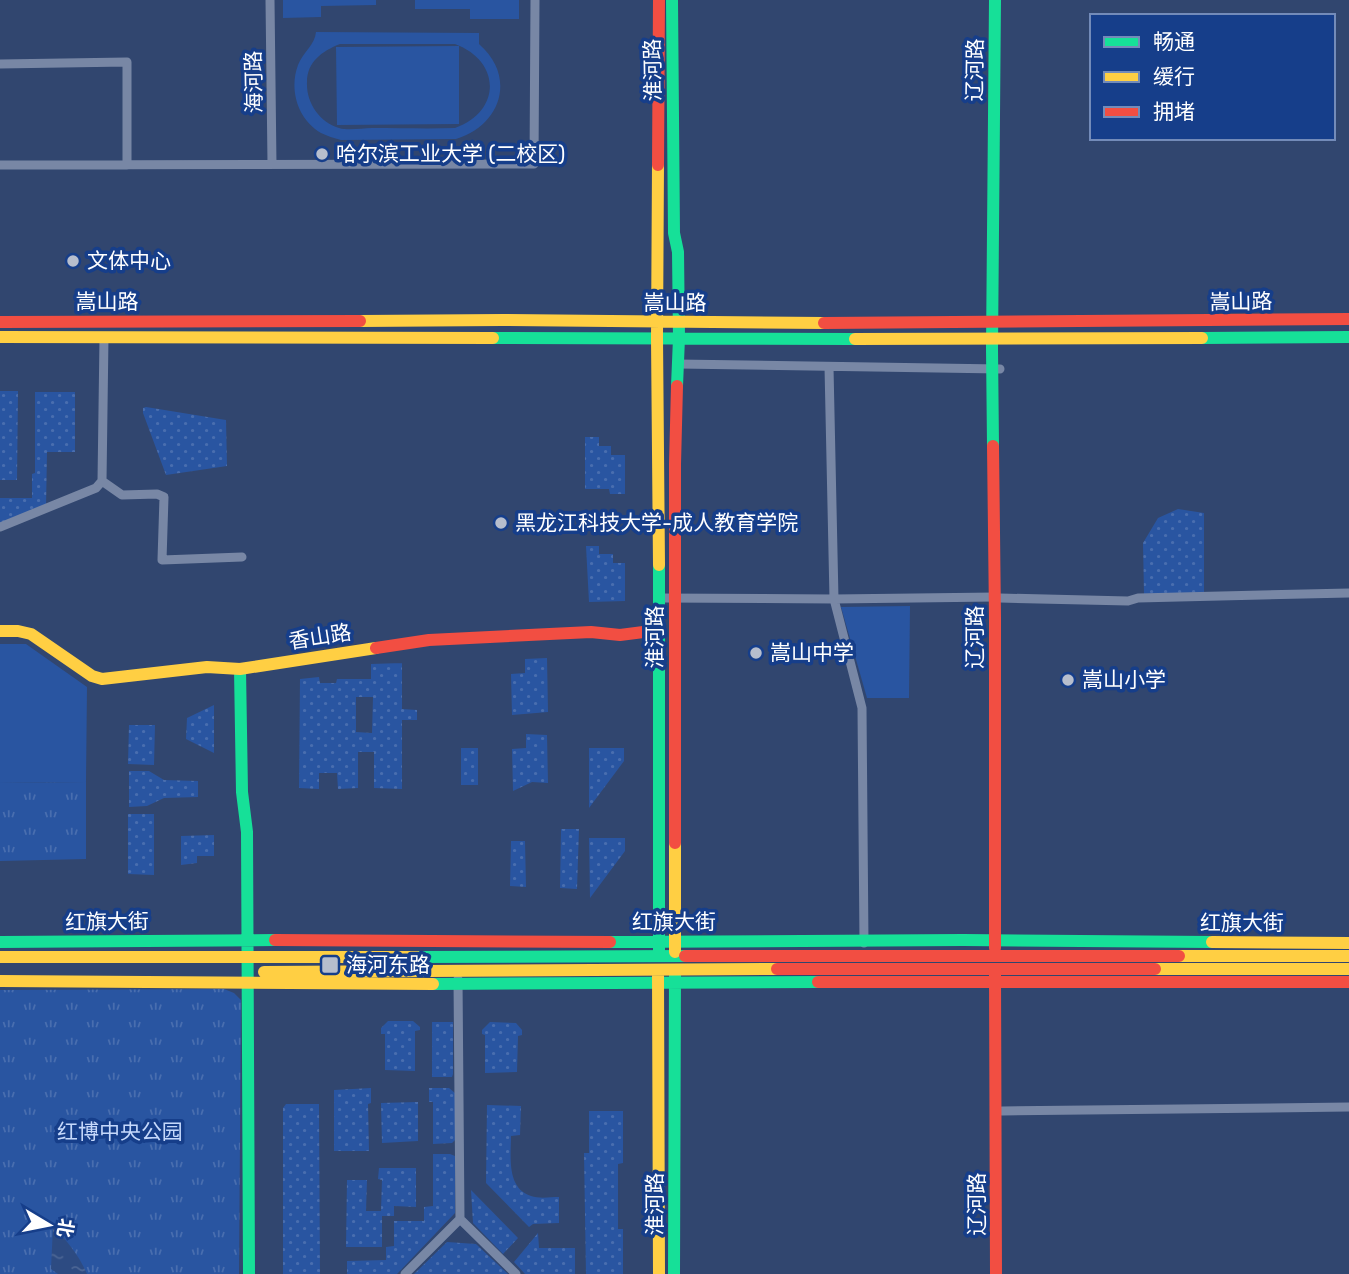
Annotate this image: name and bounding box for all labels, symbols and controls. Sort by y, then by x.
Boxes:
legend [1090,14,1335,140]
text: 畅通 [1153,29,1195,54]
street label: 淮河路 [639,38,666,102]
street label: 辽河路 [961,38,988,102]
street label: 海河路 [240,50,267,114]
text: 缓行 [1153,64,1195,89]
text: 拥堵 [1153,99,1195,124]
place label: 哈尔滨工业大学 (二校区) [336,141,565,166]
marker: 哈尔滨工业大学 (二校区) [314,146,330,162]
place label: 文体中心 [87,248,171,273]
marker: 文体中心 [65,253,81,269]
street label: 嵩山路 [1209,288,1273,315]
street label: 嵩山路 [76,289,139,314]
street label: 嵩山路 [644,290,707,315]
place label: 黑龙江科技大学-成人教育学院 [515,510,798,535]
marker: 黑龙江科技大学-成人教育学院 [493,515,509,531]
street label: 淮河路 [642,606,667,669]
street label: 辽河路 [962,606,987,669]
street label: 香山路 [287,619,353,654]
place label: 嵩山中学 [770,640,854,665]
marker: 嵩山中学 [748,645,764,661]
place label: 嵩山小学 [1082,667,1166,692]
marker: 嵩山小学 [1060,672,1076,688]
street label: 红旗大街 [65,908,149,935]
street label: 红旗大街 [632,909,716,934]
street label: 红旗大街 [1200,910,1284,935]
place label: 海河东路 [346,952,430,977]
marker: 海河东路 [320,955,340,975]
park label: 红博中央公园 [57,1119,183,1144]
street label: 淮河路 [642,1173,667,1236]
street label: 辽河路 [964,1173,989,1236]
north arrow [14,1190,84,1260]
text: 北 [52,1217,78,1239]

